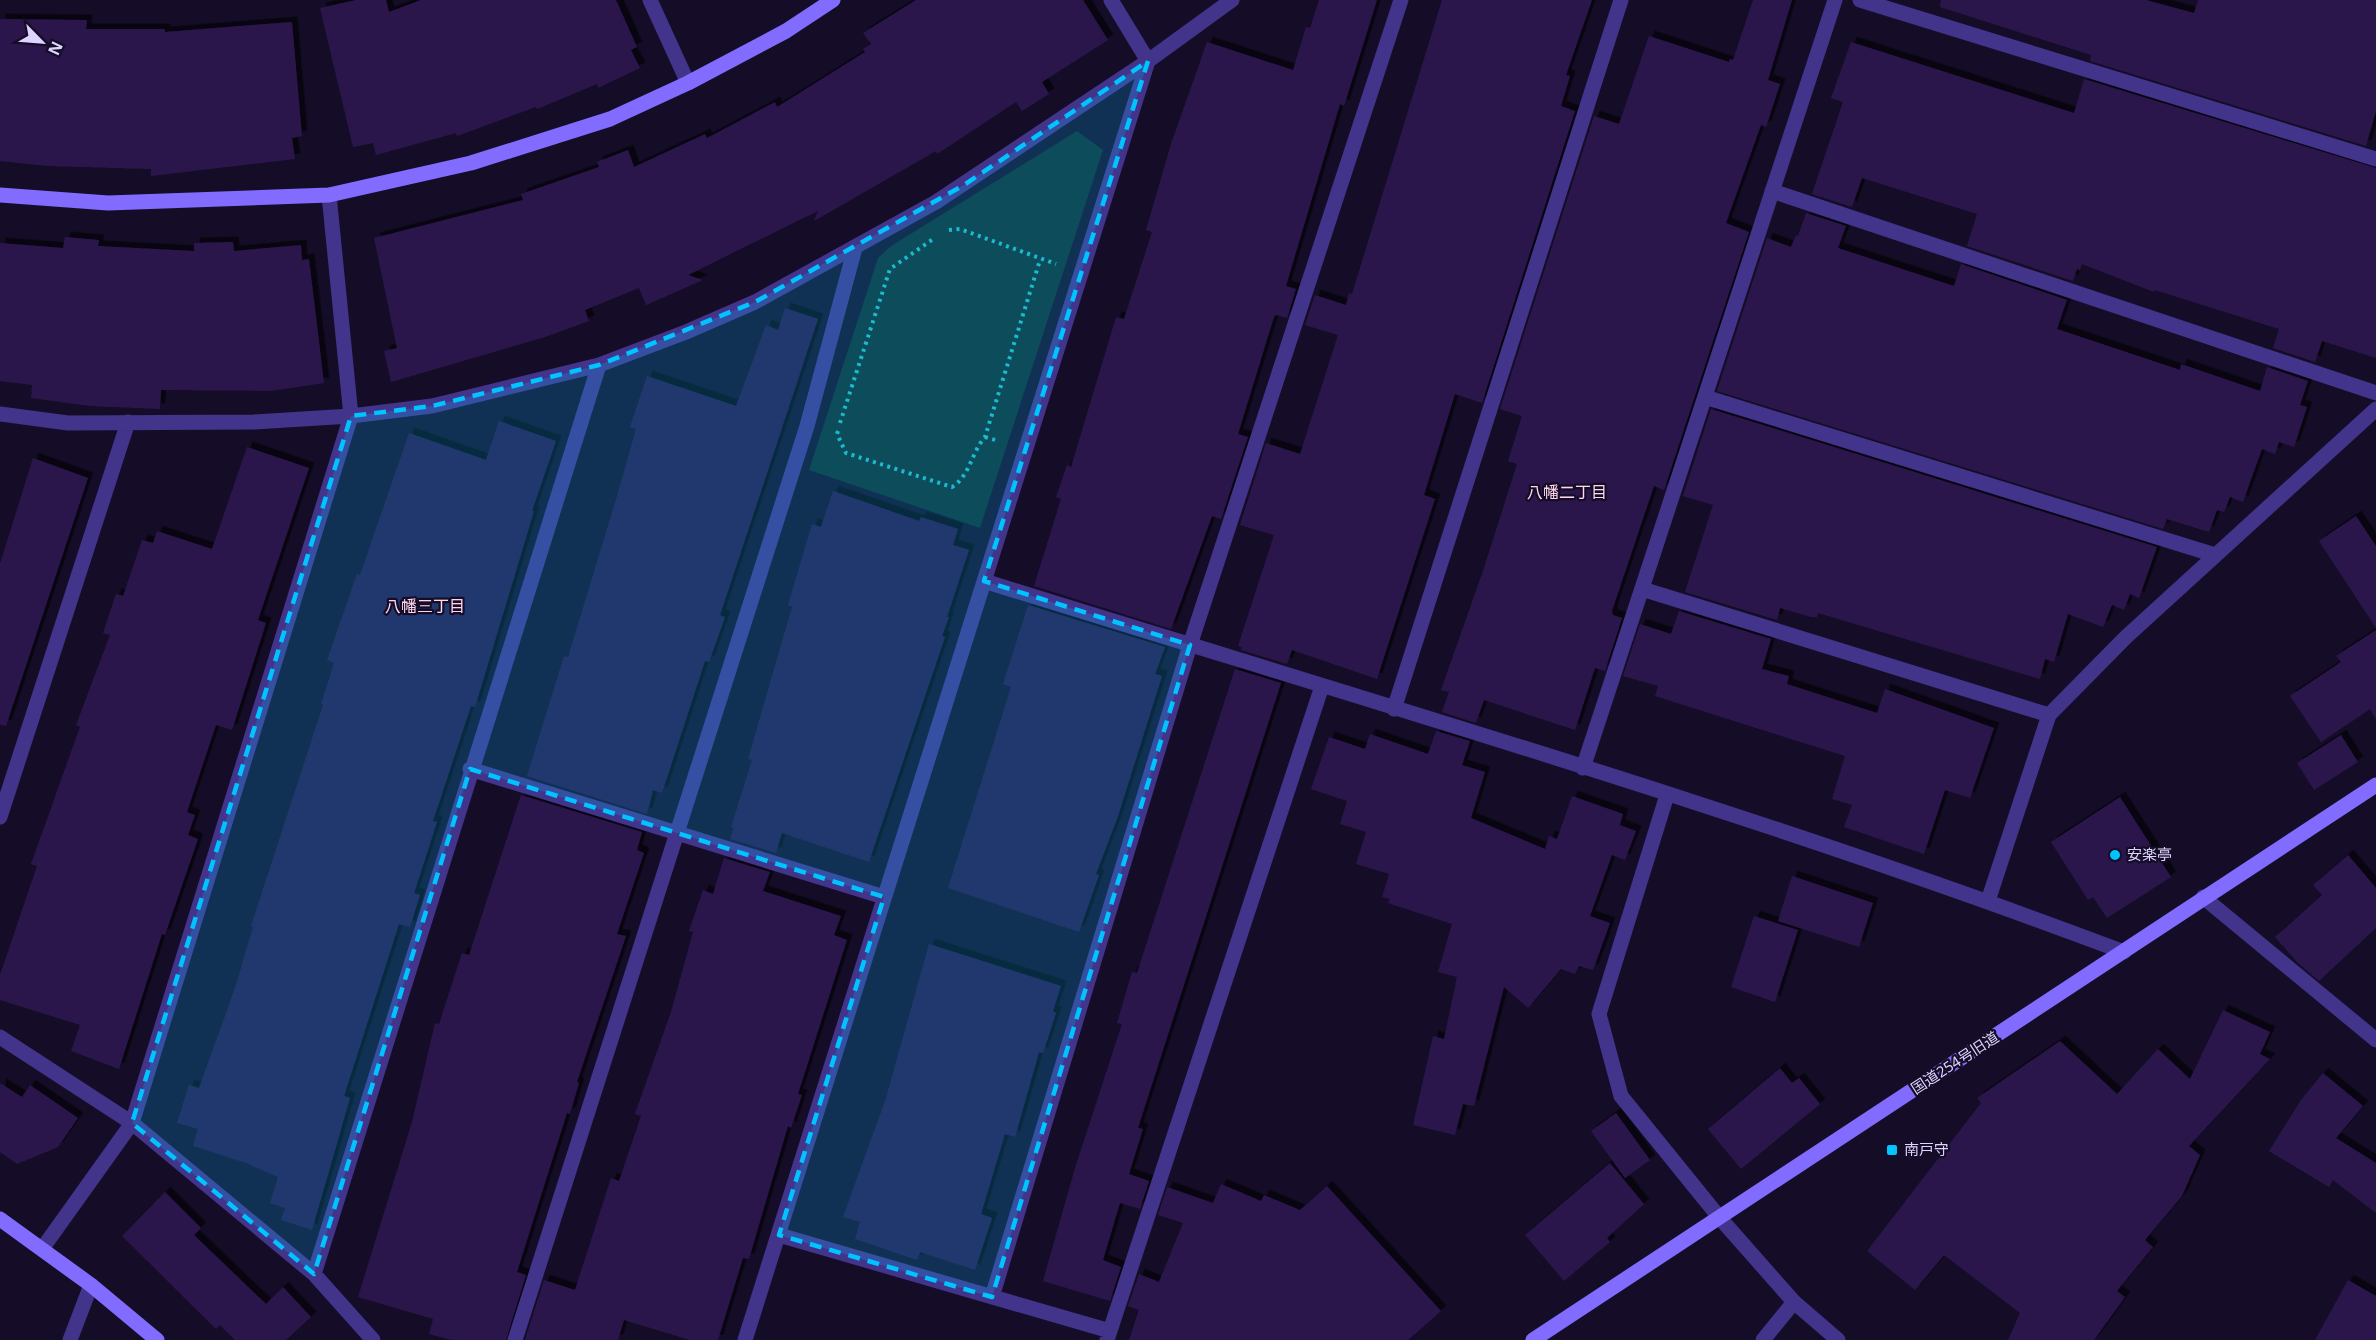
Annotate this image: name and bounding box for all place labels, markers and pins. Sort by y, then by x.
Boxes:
place label: 安楽亭 [2127,844,2172,864]
marker: 安楽亭 [2108,848,2122,862]
place label: 南戸守 [1904,1139,1949,1159]
marker: 南戸守 [1885,1143,1899,1157]

